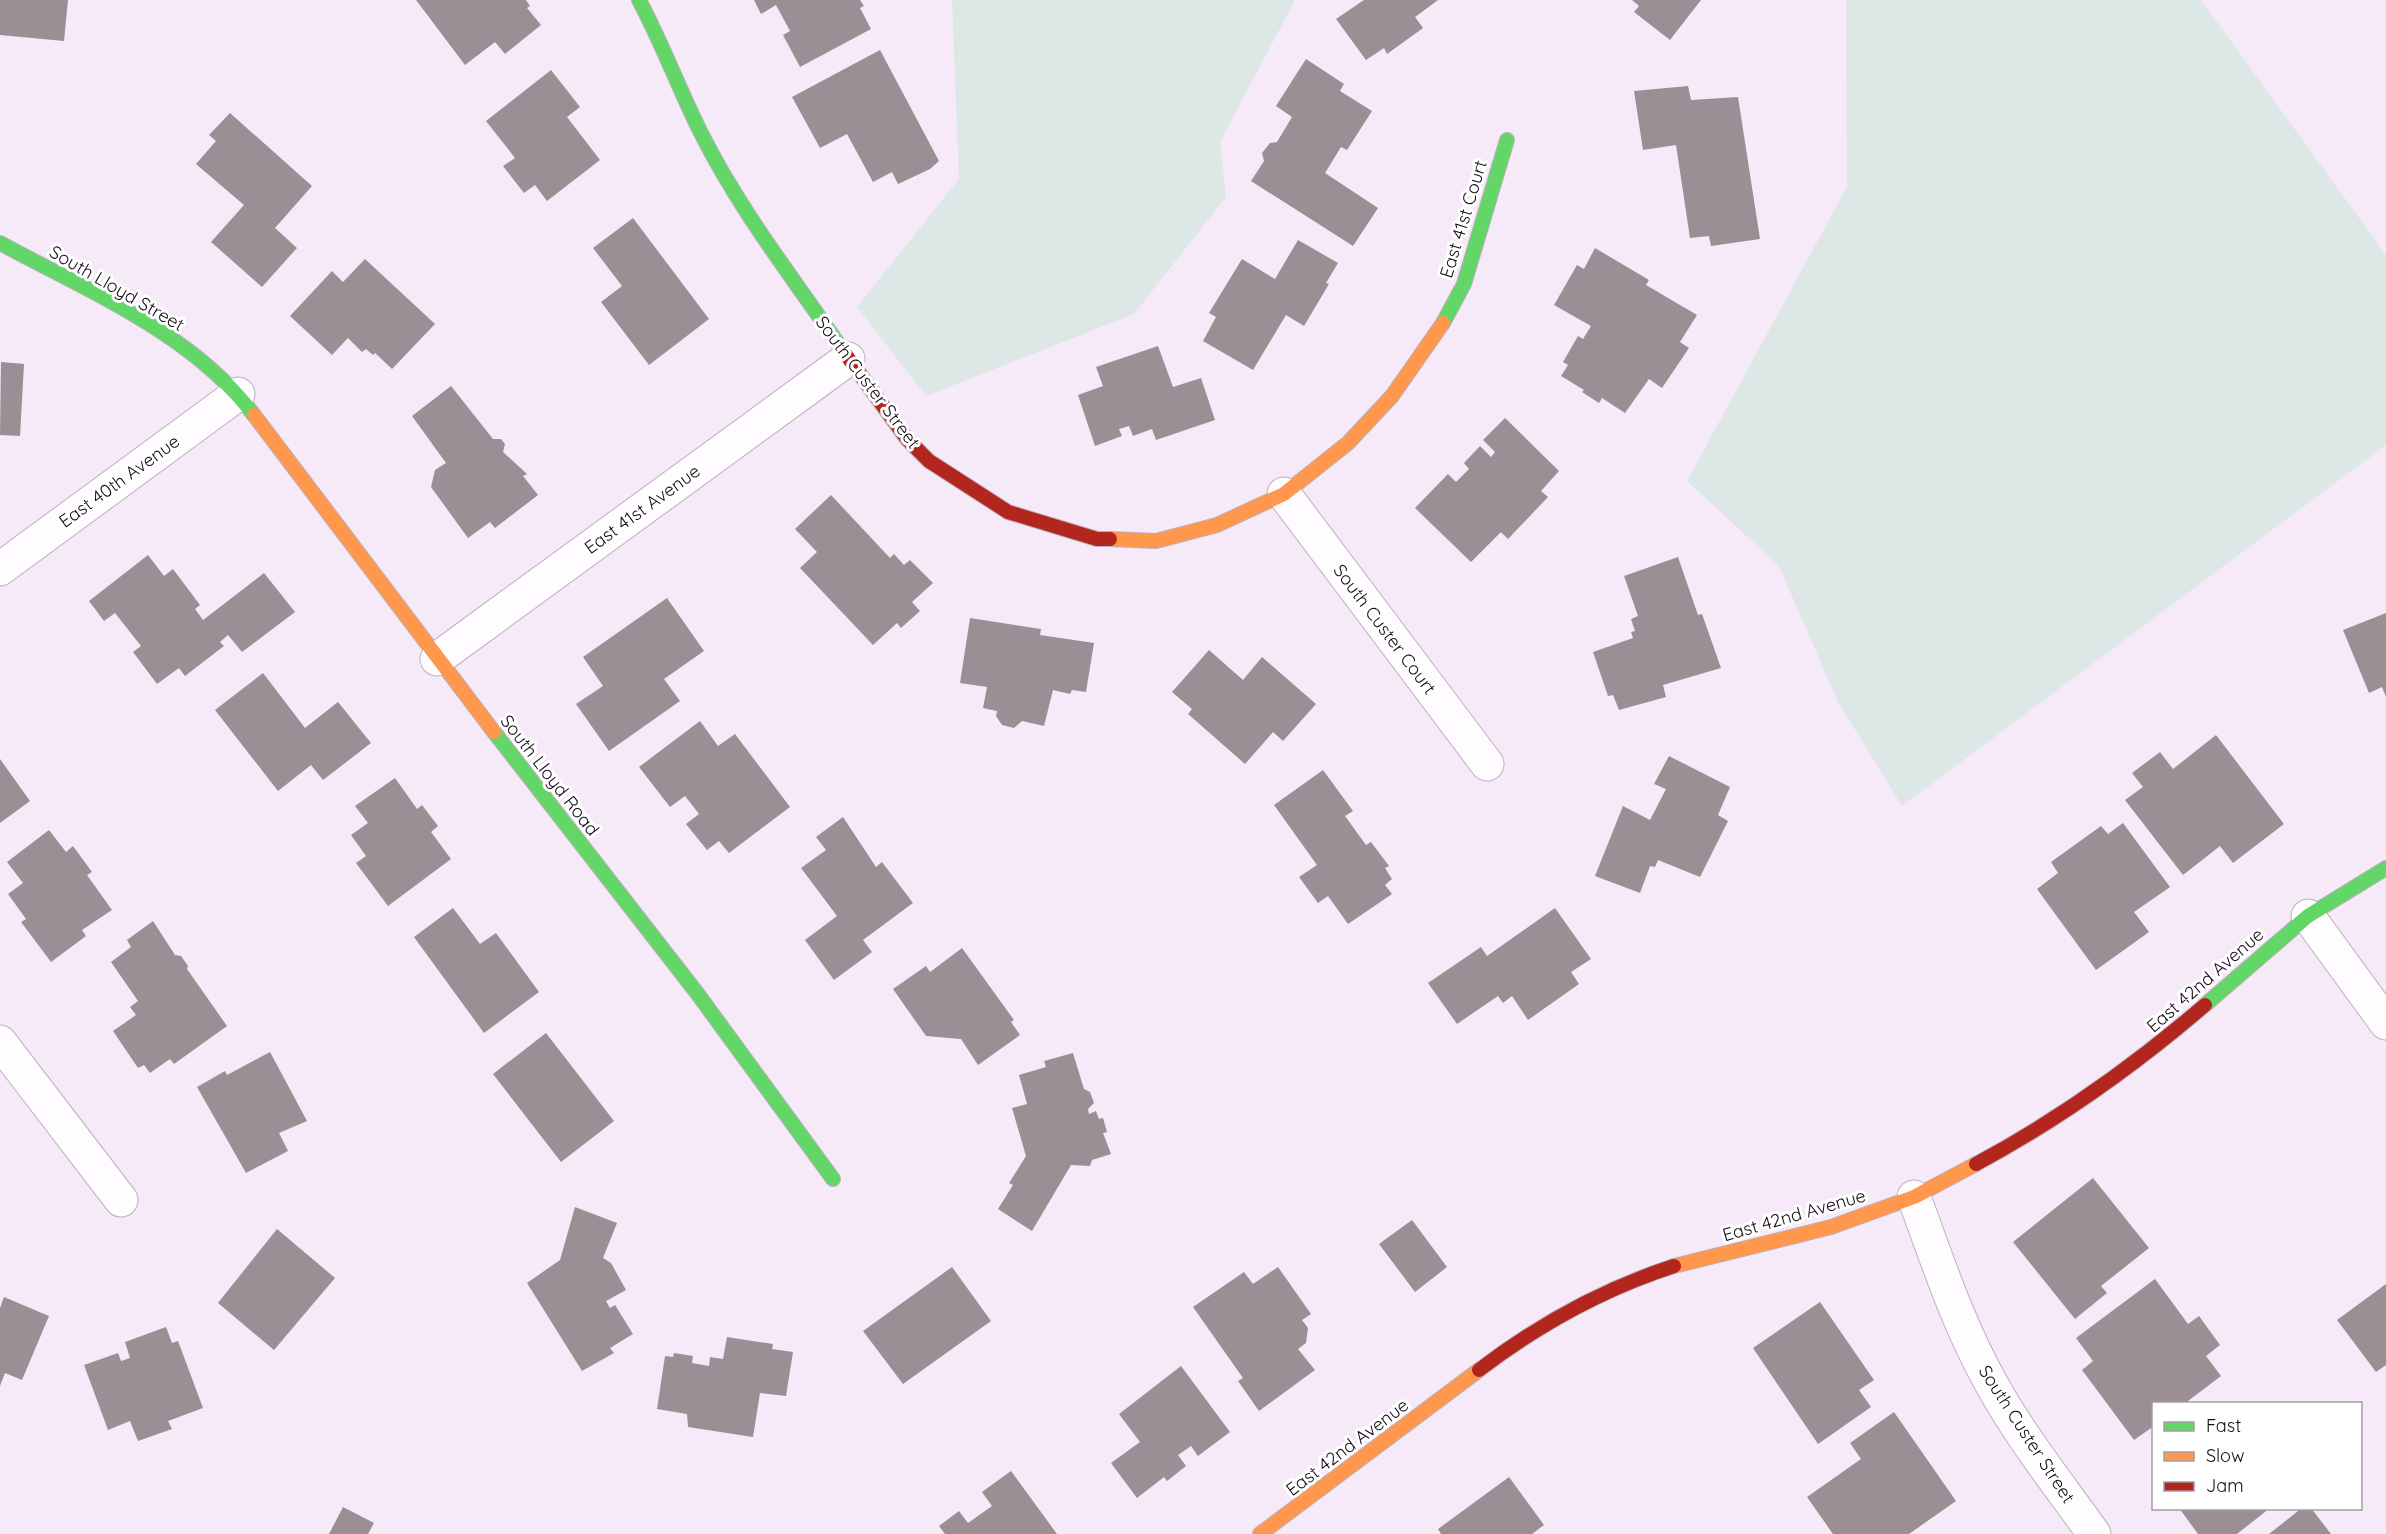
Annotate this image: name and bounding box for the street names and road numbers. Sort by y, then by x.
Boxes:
street label: East 41st Court [1434,157,1492,281]
street label: South Lloyd Street [45,240,189,336]
street label: South Custer Street [811,311,925,453]
street label: East 40th Avenue [54,429,184,533]
street label: East 41st Avenue [580,459,704,559]
street label: South Custer Court [1329,559,1441,699]
street label: South Lloyd Road [496,710,604,840]
street label: East 42nd Avenue [2142,923,2268,1037]
street label: East 42nd Avenue [1720,1184,1868,1246]
street label: South Custer Street [1974,1361,2080,1507]
street label: East 42nd Avenue [1281,1393,1413,1501]

